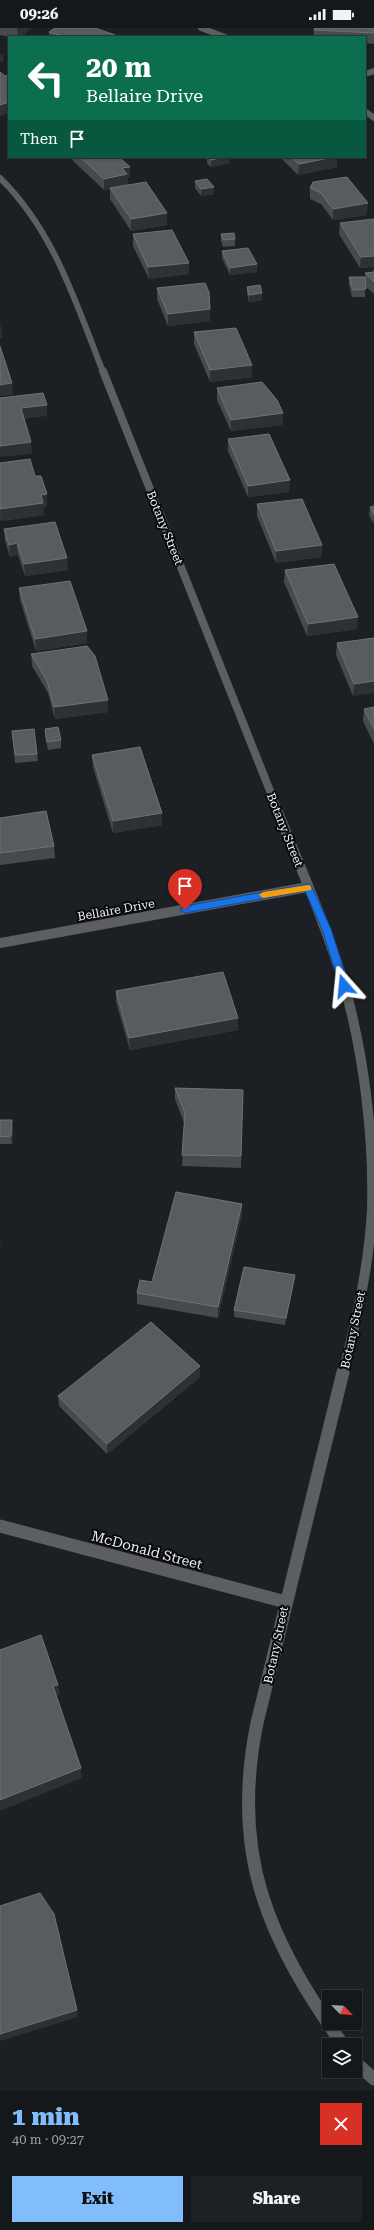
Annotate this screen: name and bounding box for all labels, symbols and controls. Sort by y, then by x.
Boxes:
text: 09:26 [20,5,58,23]
text: 20 m [86,51,151,84]
icon: left [20,52,72,104]
text: Bellaire Drive [86,85,203,106]
icon: arrive [66,128,88,150]
text: Then [20,130,58,148]
street label: Botany Street [144,489,186,568]
street label: Botany Street [264,791,306,870]
pin [168,869,202,910]
icon: arrive [174,875,196,897]
street label: Bellaire Drive [76,896,156,924]
position arrow [323,965,365,1007]
street label: Botany Street [338,1290,368,1370]
street label: McDonald Street [90,1528,204,1572]
street label: Botany Street [261,1605,291,1685]
north arrow [322,1990,362,2030]
map controls [322,1990,362,2078]
button: layers [322,2038,362,2078]
text: 1 min [12,2103,79,2131]
button: close [320,2103,362,2145]
text: 40 m · 09:27 [12,2132,84,2147]
button: Exit [12,2176,183,2222]
button: Share [191,2176,362,2222]

